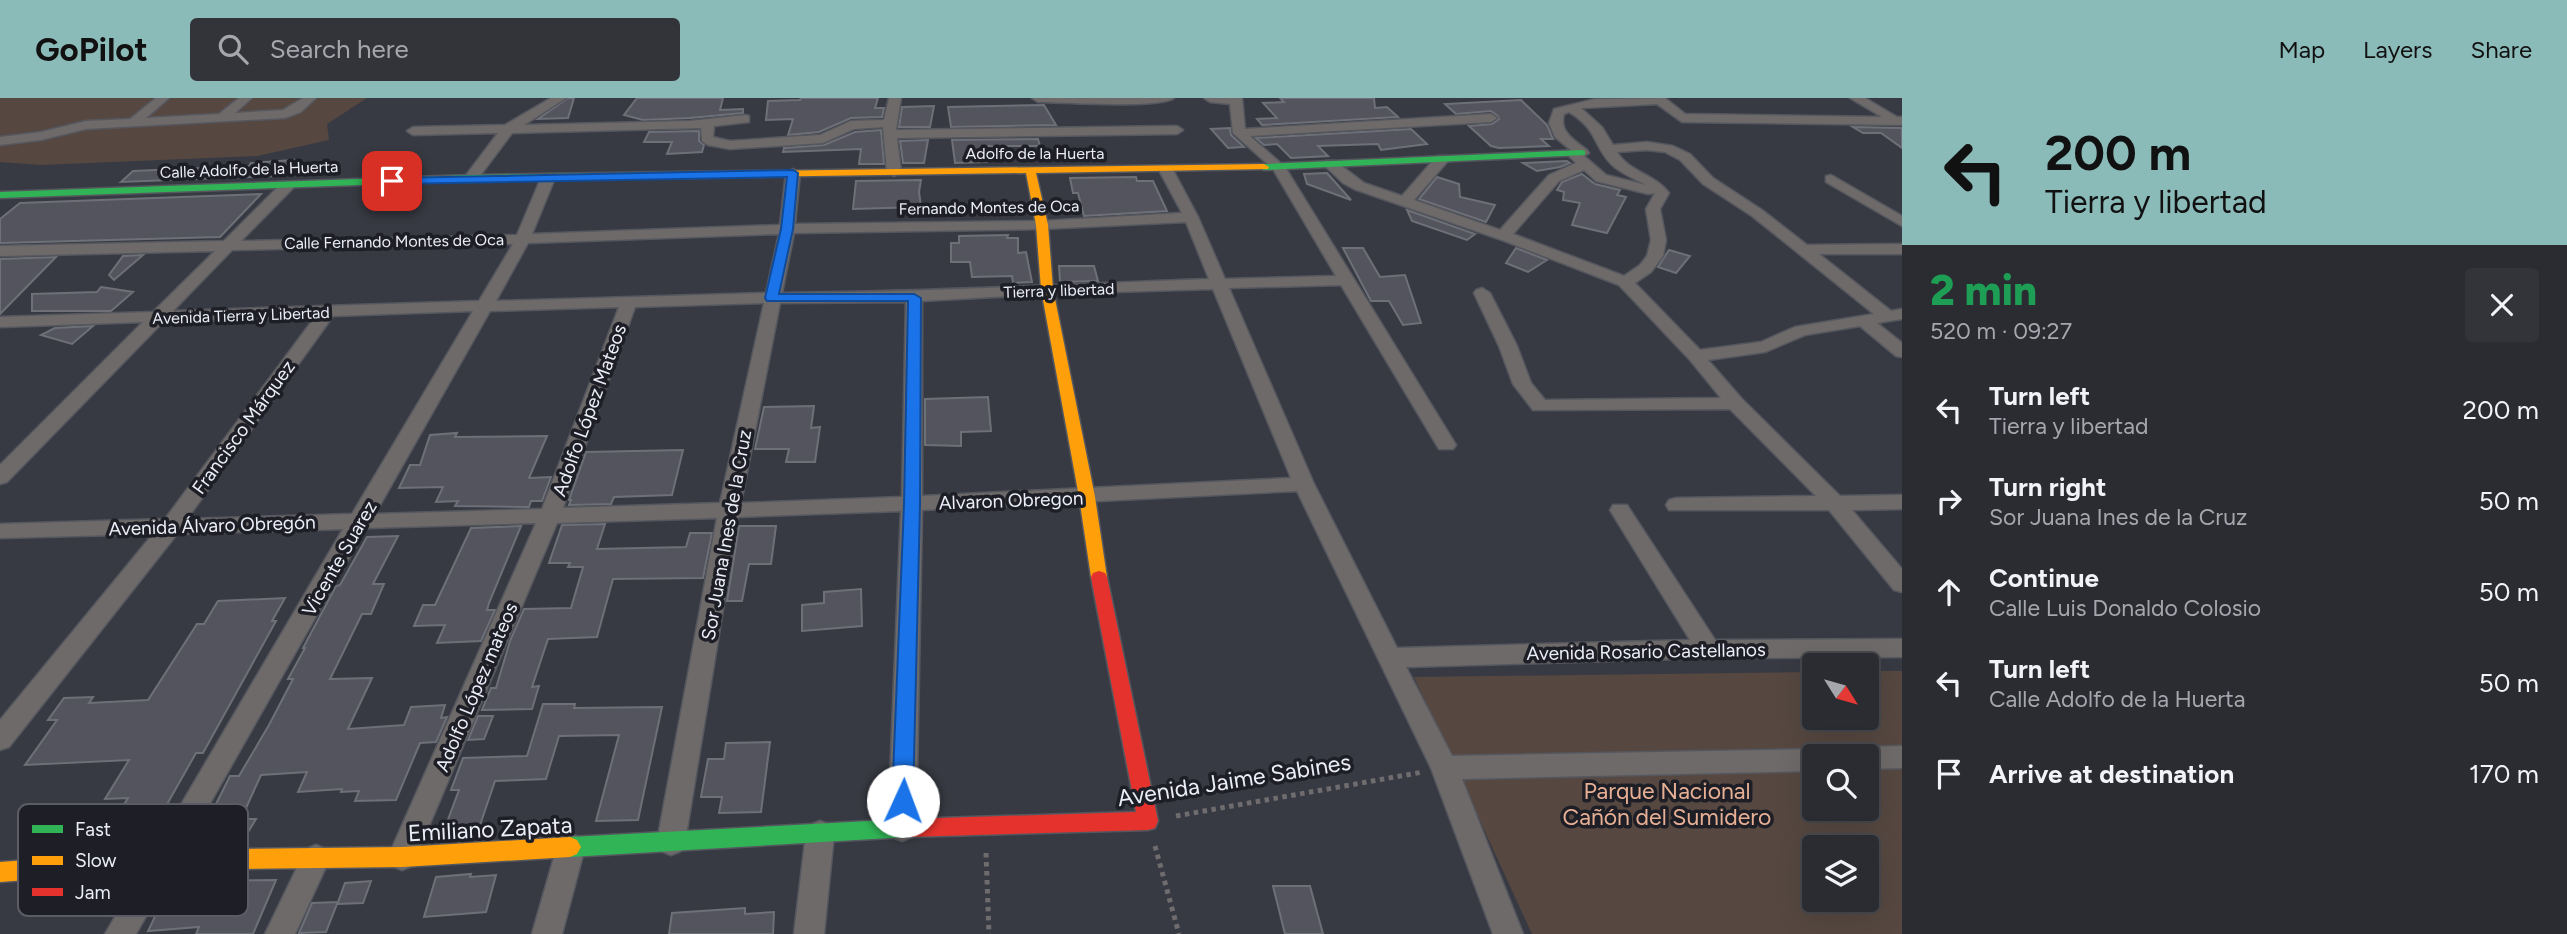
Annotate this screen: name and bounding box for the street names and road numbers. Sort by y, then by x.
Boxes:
street label: Adolfo de la Huerta [966,144,1104,163]
street label: Calle Adolfo de la Huerta [160,157,338,182]
street label: Fernando Montes de Oca [899,196,1079,219]
street label: Calle Fernando Montes de Oca [284,230,504,253]
street label: Tierra y libertad [1003,279,1115,302]
street label: Avenida Tierra y Libertad [152,303,330,328]
street label: Adolfo López Mateos [548,321,631,499]
street label: Francisco Márquez [187,356,300,499]
street label: Sor Juana Ines de la Cruz [697,428,756,642]
street label: Alvaron Obregon [938,486,1084,515]
street label: Vicente Suarez [297,497,382,620]
street label: Avenida Álvaro Obregón [108,510,316,541]
street label: Adolfo López mateos [430,599,523,775]
street label: Avenida Rosario Castellanos [1526,638,1766,665]
street label: Avenida Jaime Sabines [1115,748,1353,812]
street label: Emiliano Zapata [407,811,573,847]

